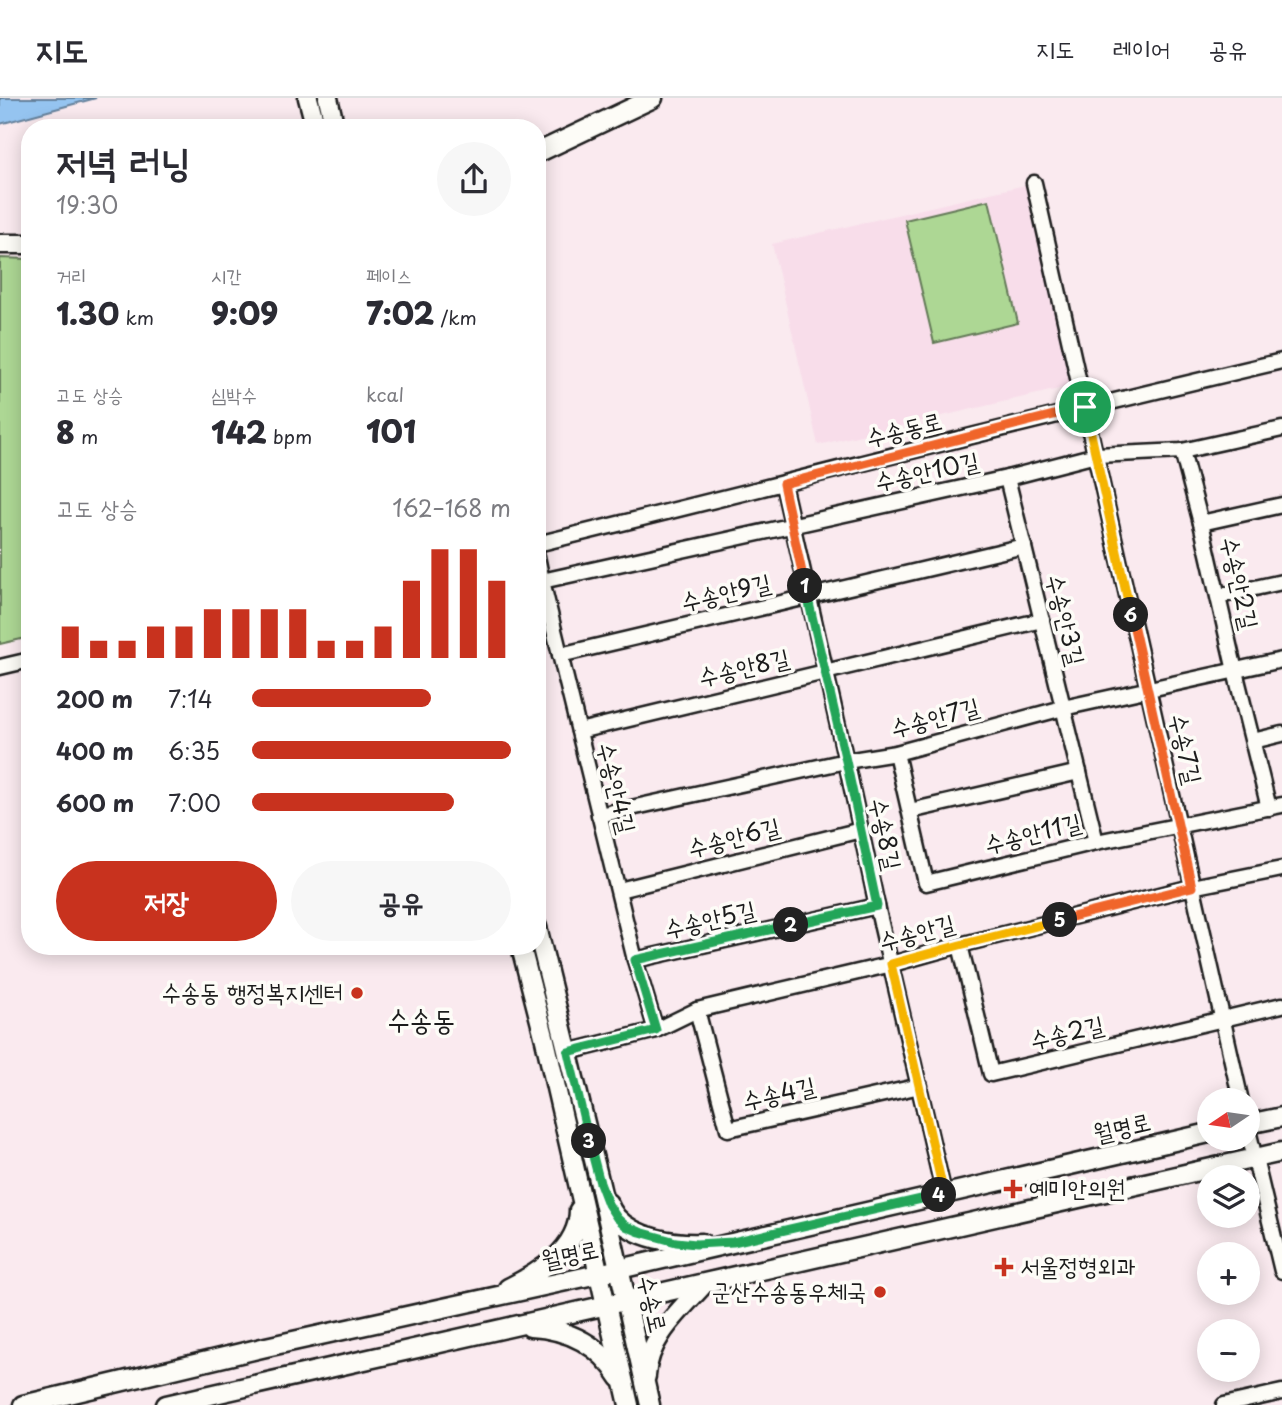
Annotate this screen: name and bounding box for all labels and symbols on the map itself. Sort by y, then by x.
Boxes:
pin [1055,377,1115,437]
street label: 수송동로 [862,401,945,455]
street label: 수송안10길 [871,441,982,499]
street label: 수송안2길 [1213,533,1269,633]
street label: 수송안9길 [677,563,774,619]
pin: 1 [788,568,822,603]
street label: 수송안3길 [1038,570,1096,669]
pin: 6 [1114,598,1148,632]
street label: 수송안8길 [695,638,793,694]
street label: 수송안7길 [886,687,983,745]
street label: 수송7길 [1161,710,1213,787]
street label: 수송안4길 [589,738,647,837]
street label: 수송8길 [862,794,912,873]
street label: 수송안11길 [980,803,1085,861]
street label: 수송안6길 [684,807,784,865]
street label: 수송안5길 [660,890,759,946]
pin: 5 [1042,902,1078,938]
street label: 수송안길 [875,904,958,958]
pin: 2 [774,908,808,942]
place label: 수송동 행정복지센터 [161,973,343,1009]
marker: 수송동 행정복지센터 [349,985,365,1001]
district label: 수송동 [387,997,455,1040]
street label: 수송2길 [1026,1005,1107,1057]
street label: 수송4길 [739,1066,819,1118]
north arrow [1197,1088,1260,1152]
street label: 월명로 [1089,1102,1154,1150]
pin: 3 [572,1124,606,1158]
place label: 예미안의원 [1029,1169,1126,1205]
pin: 4 [922,1178,956,1212]
marker: 예미안의원 [1003,1179,1023,1199]
street label: 월명로 [538,1229,602,1277]
place label: 서울정형외과 [1020,1247,1136,1283]
marker: 서울정형외과 [994,1257,1014,1277]
street label: 수송로 [630,1271,678,1336]
place label: 군산수송동우체국 [712,1272,866,1308]
marker: 군산수송동우체국 [872,1284,888,1300]

